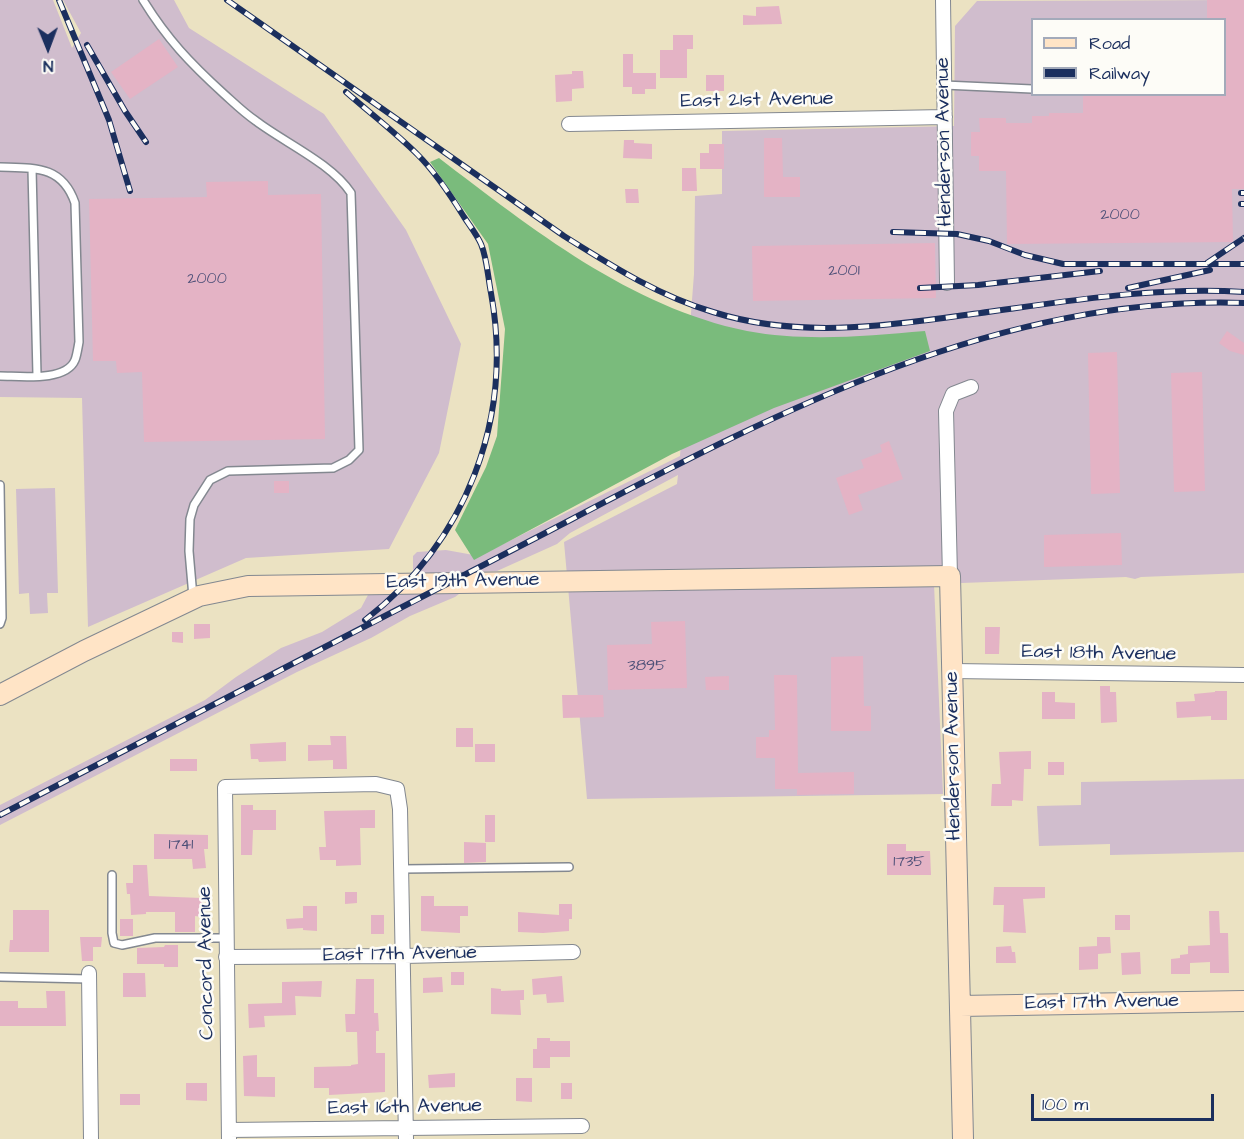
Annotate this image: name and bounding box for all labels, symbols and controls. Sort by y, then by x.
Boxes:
north arrow [18,18,78,78]
legend [1031,18,1226,96]
text: Road [1089,31,1130,56]
text: N [43,55,54,77]
street label: Henderson Avenue [932,57,958,227]
text: Railway [1089,61,1150,86]
street label: East 21st Avenue [680,88,834,114]
house number: 2000 [1100,206,1140,226]
house number: 2001 [828,262,860,282]
house number: 2000 [187,270,227,290]
street label: East 19th Avenue [386,569,540,595]
street label: East 18th Avenue [1021,641,1177,667]
house number: 3895 [628,657,666,677]
street label: Henderson Avenue [941,671,967,841]
house number: 1741 [169,836,193,856]
house number: 1735 [893,853,925,873]
street label: Concord Avenue [194,886,220,1040]
street label: East 17th Avenue [323,942,477,968]
street label: East 17th Avenue [1025,990,1179,1016]
scale bar [1034,1082,1217,1120]
text: 100 m [1042,1092,1088,1117]
street label: East 16th Avenue [328,1095,482,1121]

